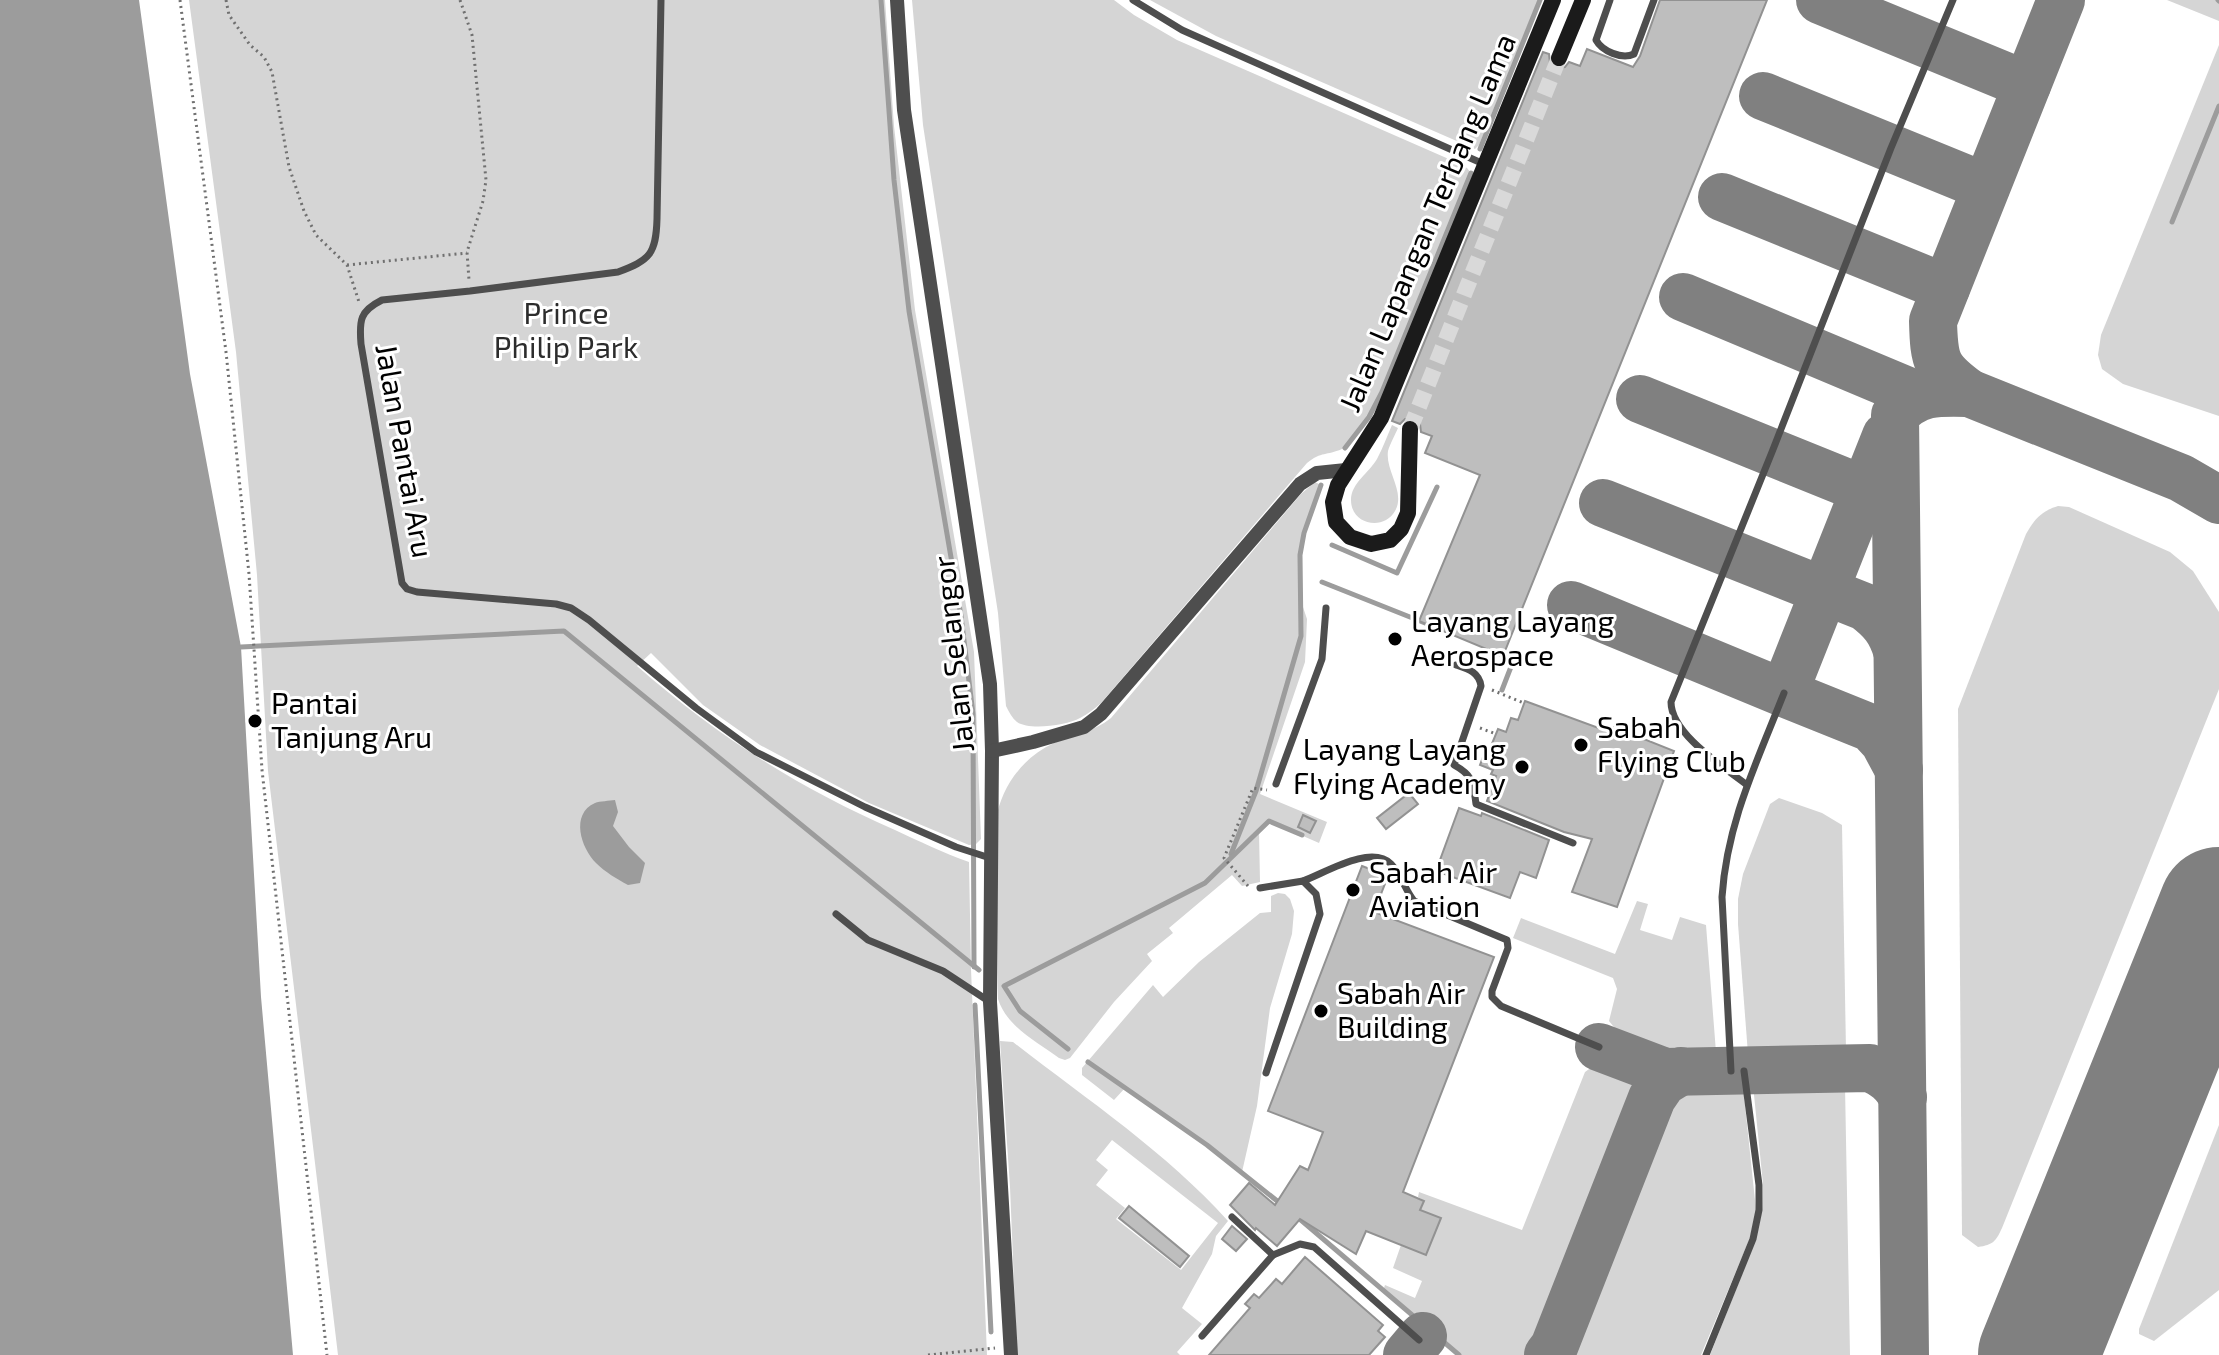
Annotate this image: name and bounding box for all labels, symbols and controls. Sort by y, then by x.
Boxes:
street label: Jalan Lapangan Terbang Lama [1330,28,1522,417]
park label: Prince Philip Park [494,294,638,364]
street label: Jalan Pantai Aru [369,341,443,561]
street label: Jalan Selangor [924,554,980,754]
place label: Layang Layang Aerospace [1411,602,1614,672]
marker: Layang Layang Aerospace [1386,630,1404,648]
place label: Pantai Tanjung Aru [271,684,432,754]
place label: Sabah Flying Club [1597,708,1746,778]
marker: Pantai Tanjung Aru [246,712,264,730]
place label: Layang Layang Flying Academy [1293,730,1506,800]
marker: Sabah Flying Club [1572,736,1590,754]
marker: Layang Layang Flying Academy [1513,758,1531,776]
place label: Sabah Air Aviation [1369,853,1497,923]
marker: Sabah Air Aviation [1344,881,1362,899]
place label: Sabah Air Building [1337,974,1465,1044]
marker: Sabah Air Building [1312,1002,1330,1020]

